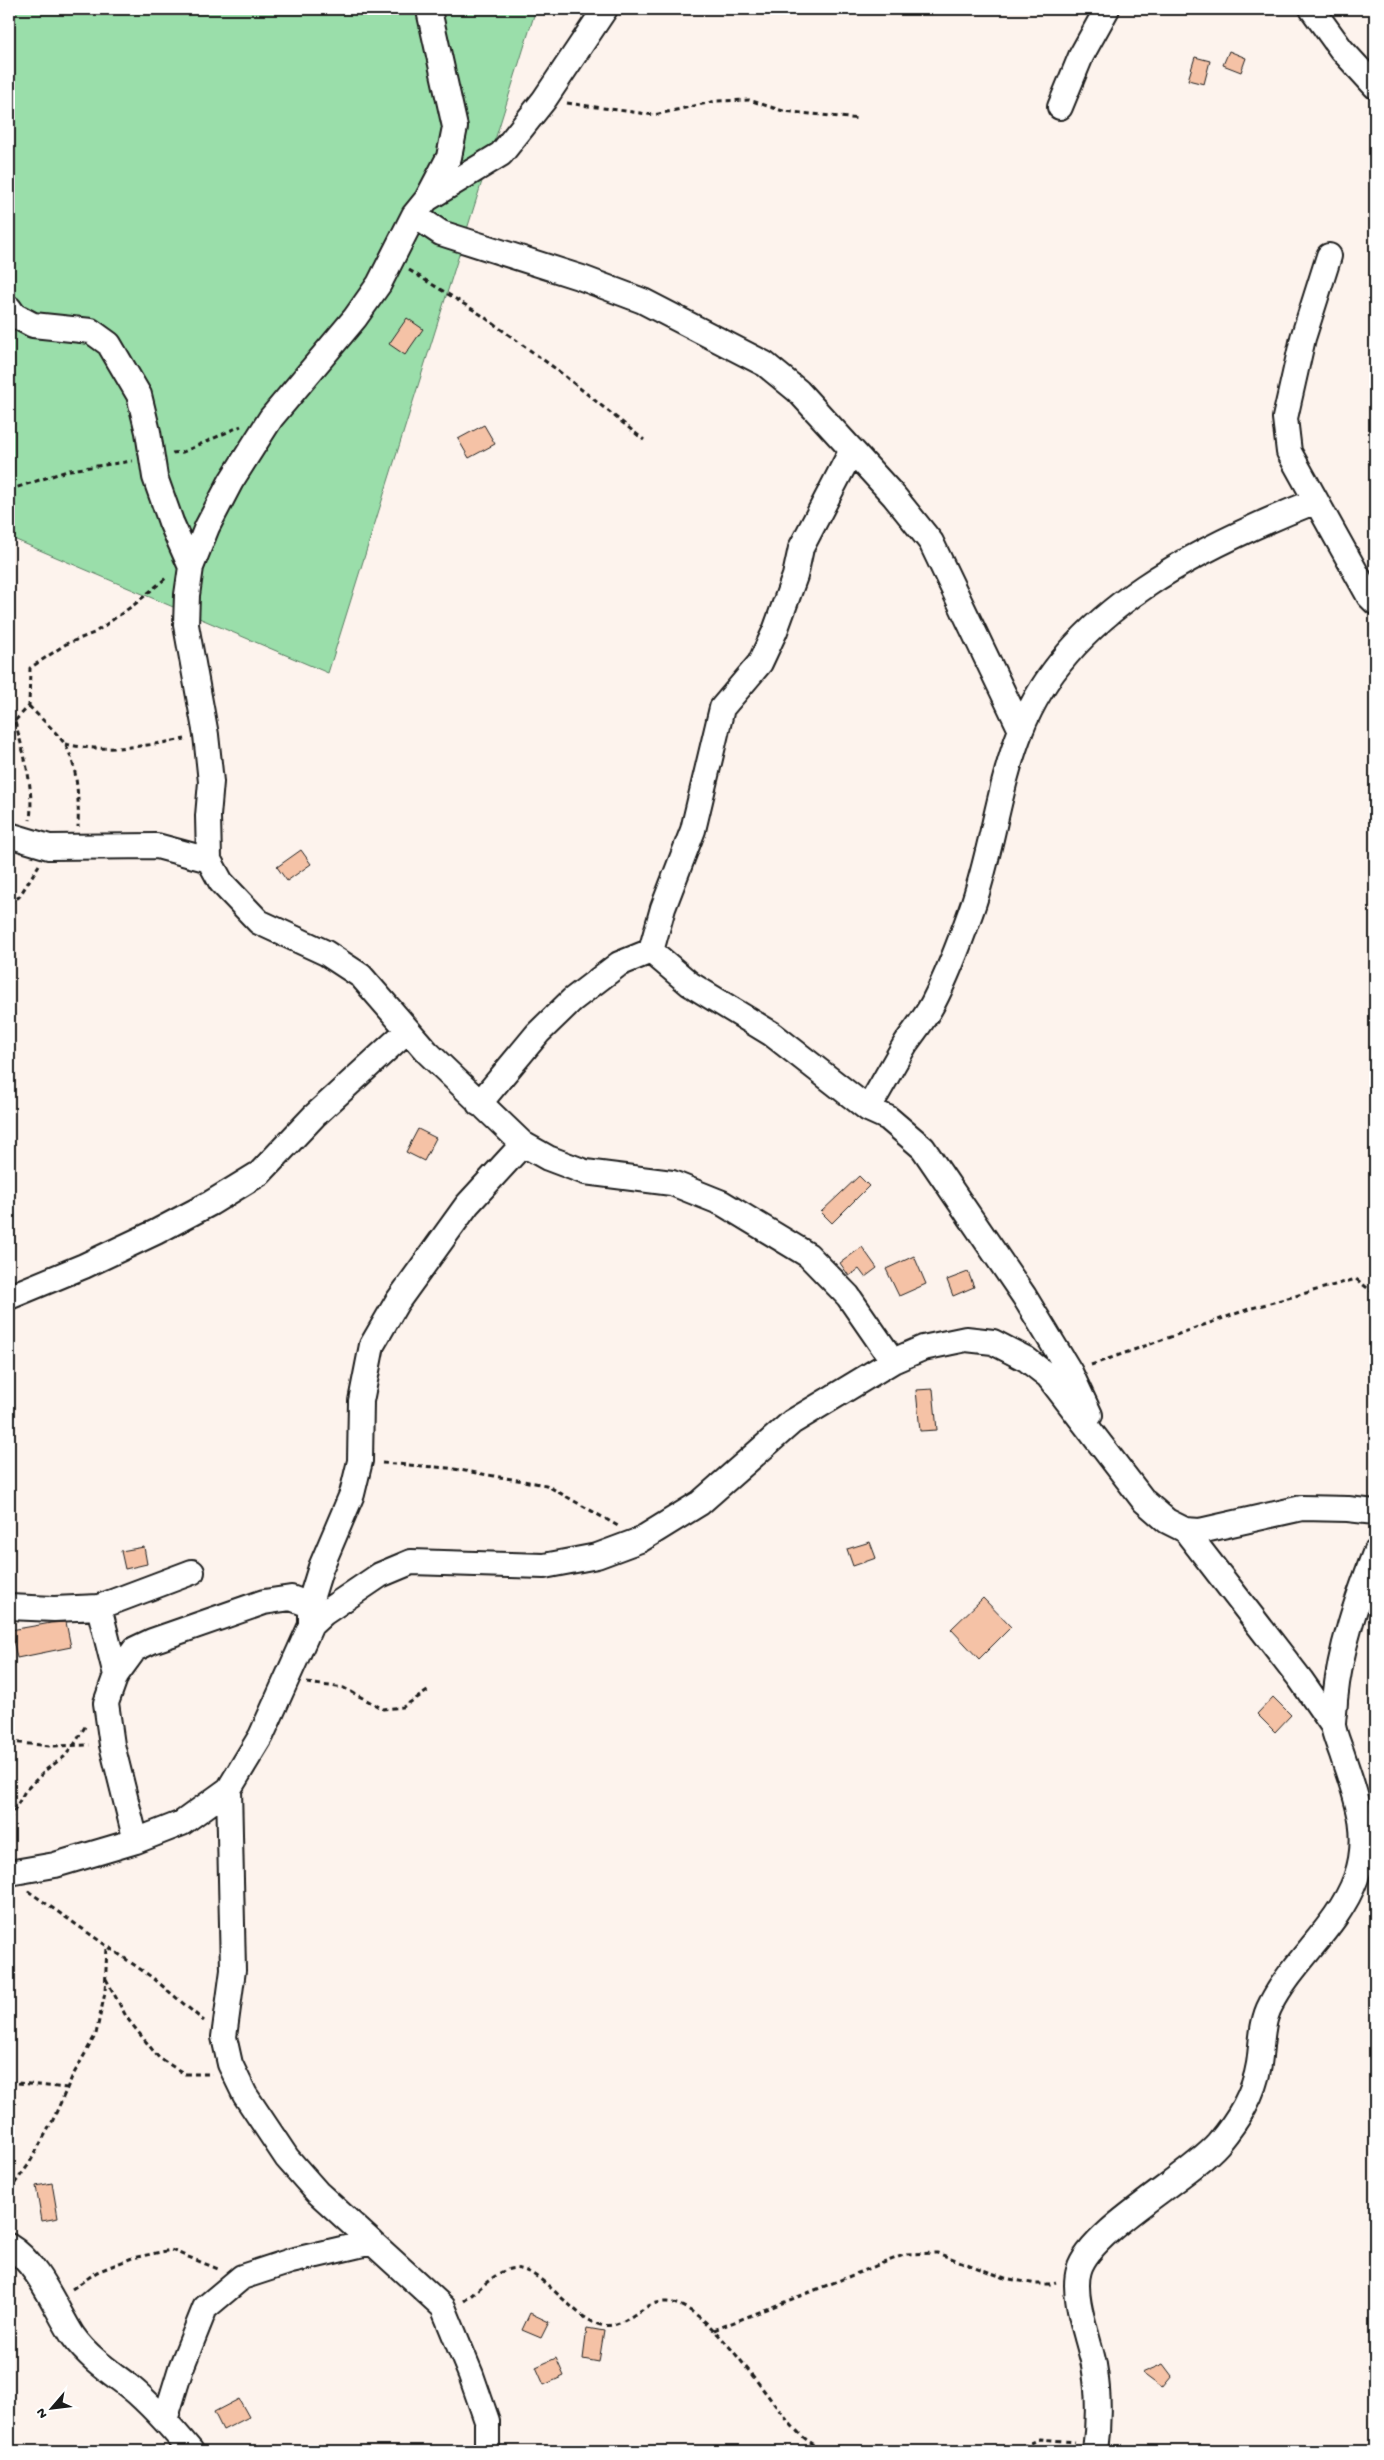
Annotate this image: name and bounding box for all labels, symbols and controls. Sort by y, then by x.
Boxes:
north arrow [28,2382,78,2432]
text: N [33,2405,52,2421]

